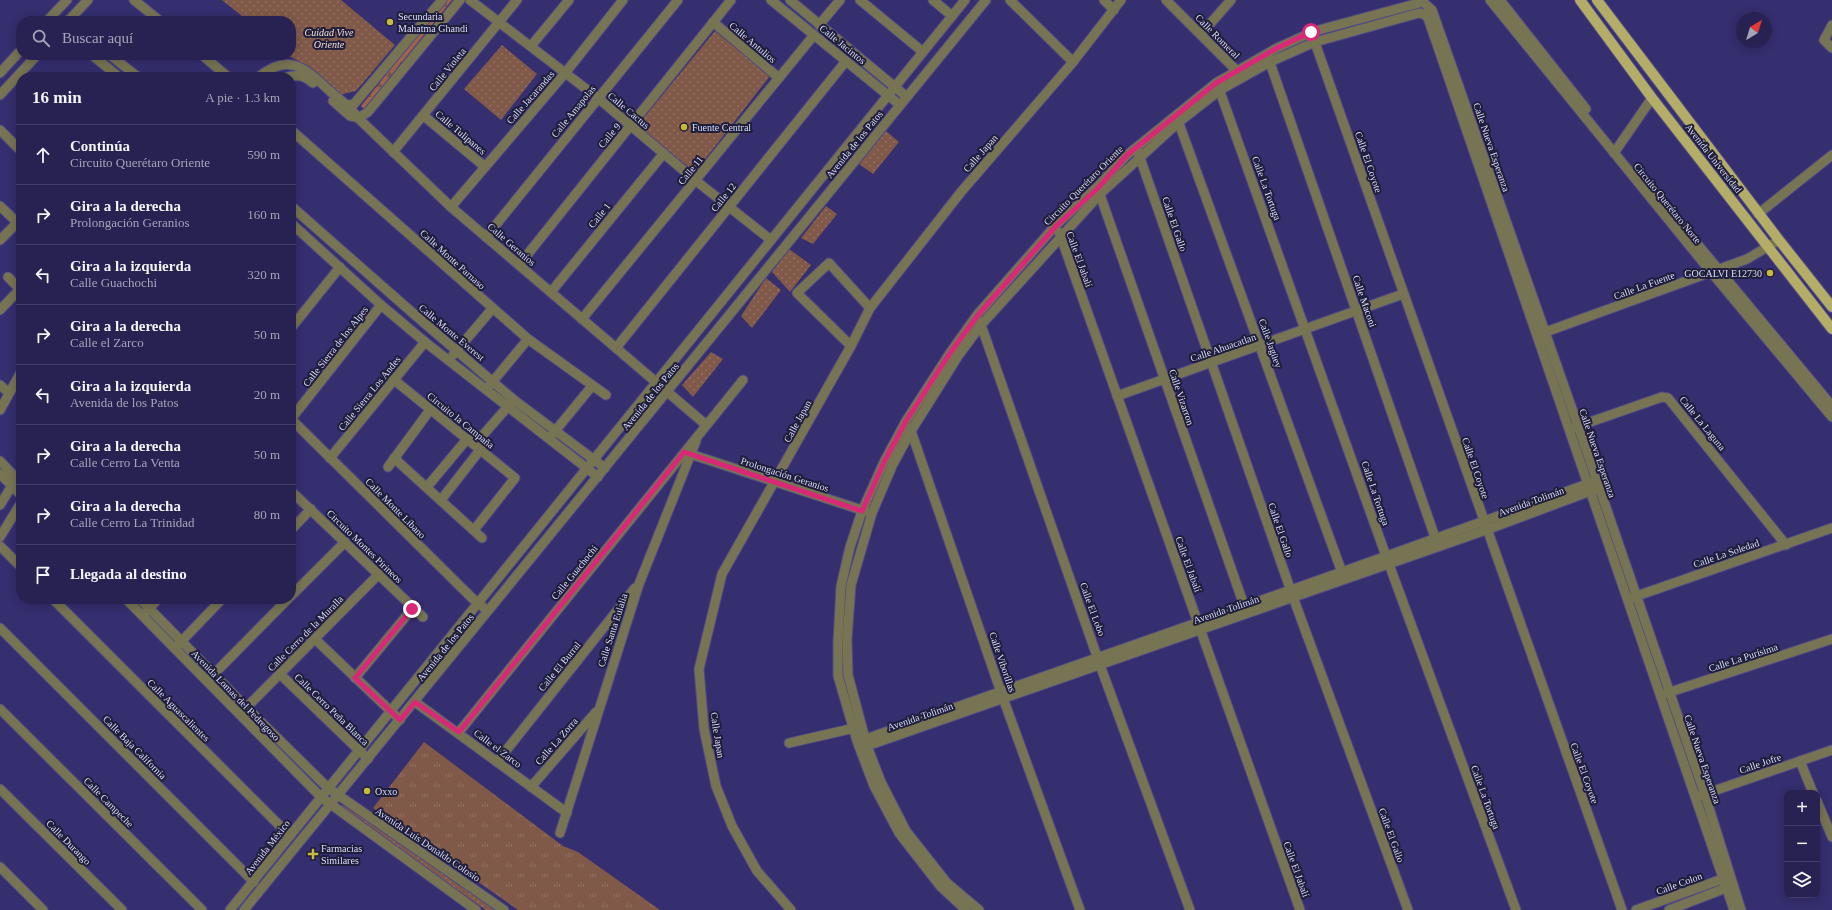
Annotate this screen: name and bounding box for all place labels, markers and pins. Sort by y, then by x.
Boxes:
place label: Secundaria Mahatma Ghandi [398,11,468,34]
marker: Secundaria Mahatma Ghandi [385,17,395,27]
marker: Fuente Central [679,122,689,132]
place label: Fuente Central [692,122,751,133]
place label: GOCALVI E12730 [1684,268,1762,279]
marker: GOCALVI E12730 [1765,268,1775,278]
marker: Oxxo [362,786,372,796]
place label: Oxxo [375,786,397,797]
place label: Farmacias Similares [321,843,362,866]
marker: Farmacias Similares [308,849,318,859]

